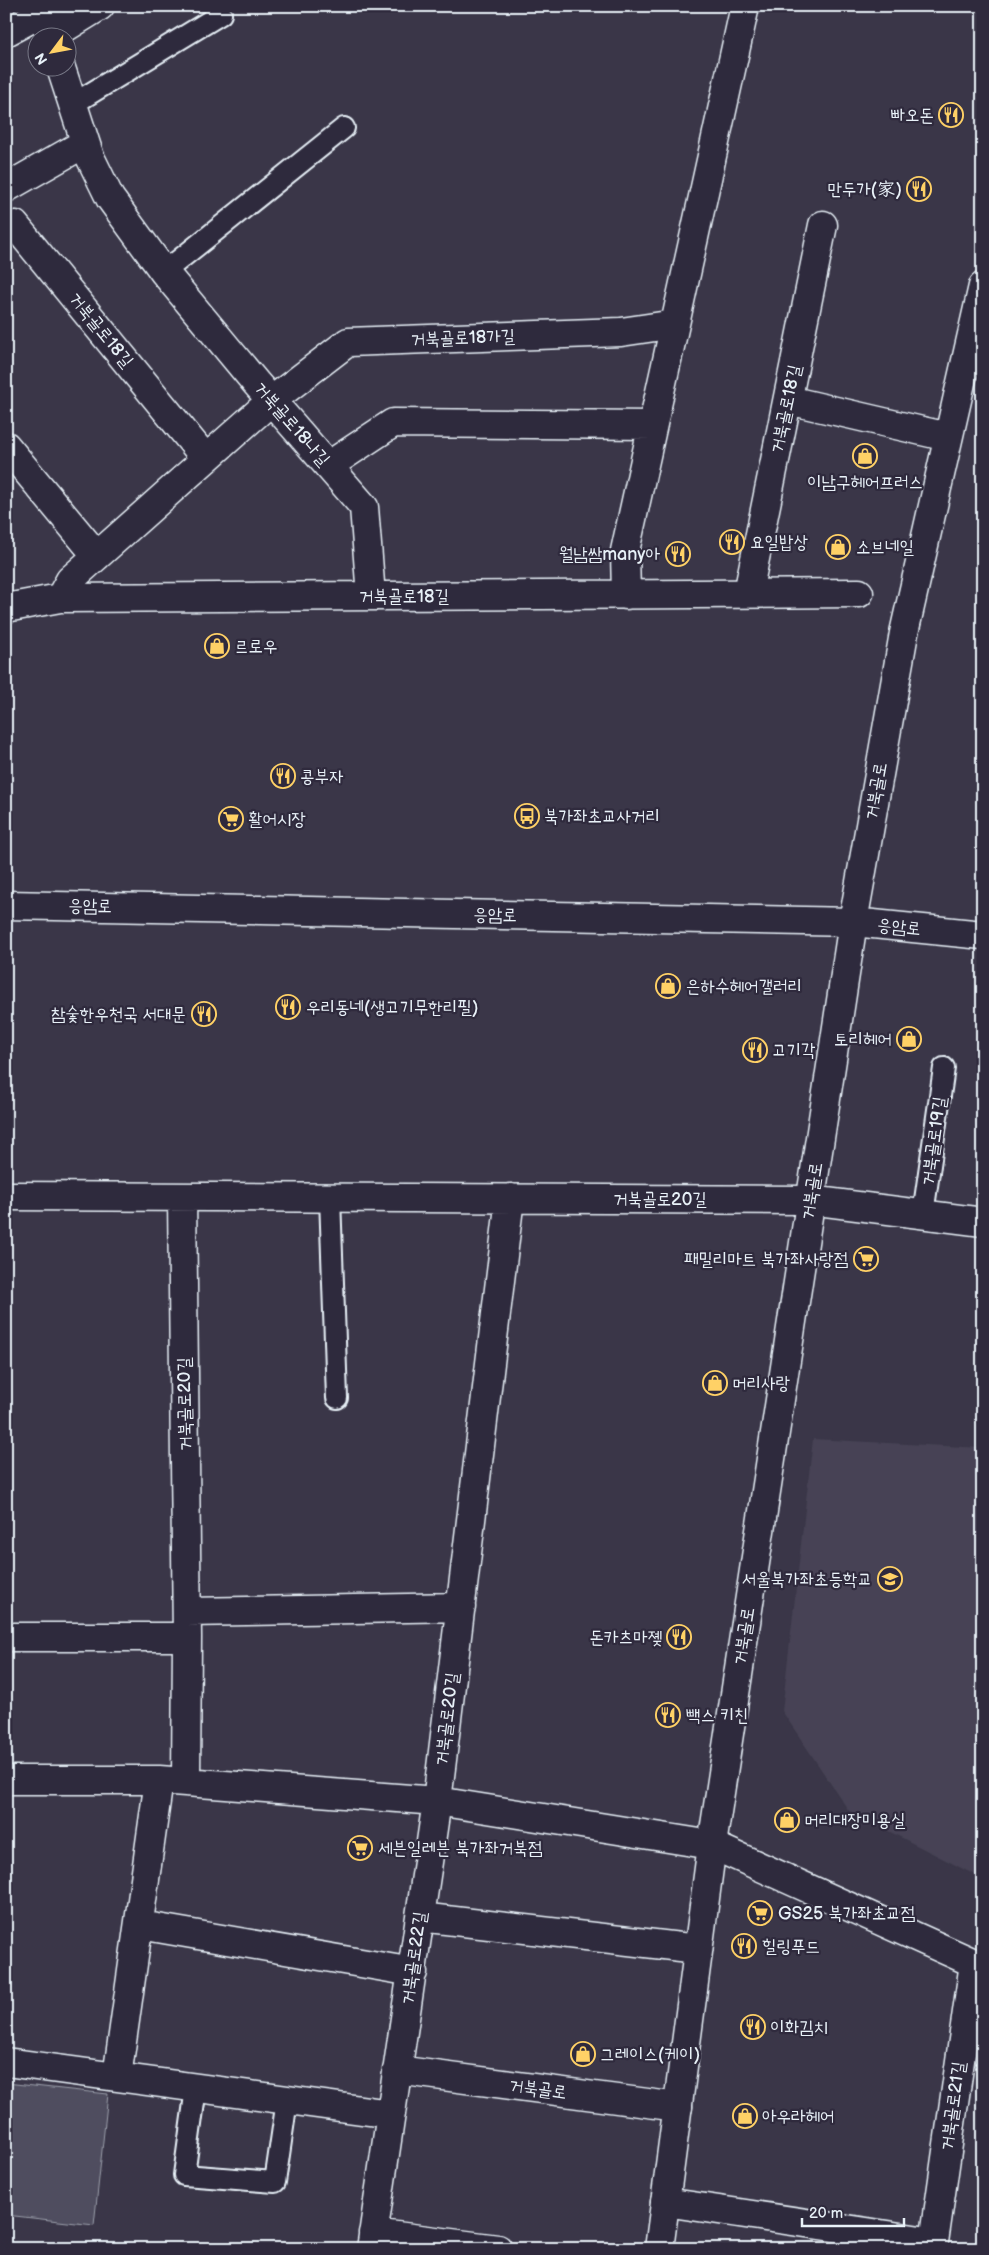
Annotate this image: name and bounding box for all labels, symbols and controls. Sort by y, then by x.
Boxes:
north arrow [28,28,78,78]
text: N [31,50,51,68]
restaurant icon: 빠오돈 [938,102,964,128]
place label: 빠오돈 [891,105,934,126]
restaurant icon: 만두가(家) [906,176,932,202]
place label: 만두가(家) [827,179,902,200]
street label: 거북골로18길 [65,288,138,372]
street label: 거북골로18가길 [410,326,516,350]
street label: 거북골로18길 [766,362,806,455]
street label: 거북골로18나길 [250,378,334,471]
shop icon: 이남구헤어프러스 [852,443,878,469]
place label: 이남구헤어프러스 [807,472,923,493]
restaurant icon: 요일밥상 [719,529,745,555]
place label: 요일밥상 [750,532,808,553]
shop icon: 소브네일 [825,534,851,560]
place label: 소브네일 [856,537,914,558]
restaurant icon: 월남쌈many아 [665,541,691,567]
place label: 월남쌈many아 [559,544,661,565]
street label: 거북골로18길 [359,586,449,607]
shop icon: 르로우 [204,633,230,659]
place label: 르로우 [234,636,277,657]
street label: 거북골로 [861,761,891,821]
restaurant icon: 콩부자 [270,763,296,789]
place label: 콩부자 [300,766,344,787]
bus stop icon: 북가좌초교사거리 [514,803,540,829]
supermarket icon: 활어시장 [218,806,244,832]
place label: 북가좌초교사거리 [544,806,660,827]
place label: 활어시장 [248,809,306,830]
street label: 응암로 [68,895,112,917]
street label: 응암로 [473,904,517,926]
street label: 응암로 [876,914,922,940]
shop icon: 은하수헤어갤러리 [655,973,681,999]
place label: 은하수헤어갤러리 [686,976,802,997]
restaurant icon: 우리동네(생고기무한리필) [275,994,301,1020]
place label: 우리동네(생고기무한리필) [306,997,479,1018]
restaurant icon: 참숯한우천국 서대문 [191,1001,217,1027]
place label: 참숯한우천국 서대문 [51,1004,186,1025]
shop icon: 토리헤어 [896,1026,922,1052]
place label: 토리헤어 [834,1029,892,1050]
restaurant icon: 고기각 [742,1037,768,1063]
place label: 고기각 [772,1040,816,1061]
street label: 거북골로19길 [917,1095,951,1187]
street label: 거북골로 [797,1161,827,1221]
street label: 거북골로20길 [613,1189,707,1210]
supermarket icon: 패밀리마트 북가좌사랑점 [853,1246,879,1272]
place label: 패밀리마트 북가좌사랑점 [684,1249,849,1270]
street label: 거북골로20길 [174,1357,196,1451]
shop icon: 머리사랑 [702,1370,728,1396]
place label: 머리사랑 [732,1373,790,1394]
school or university icon: 서울북가좌초등학교 [877,1566,903,1592]
place label: 서울북가좌초등학교 [742,1569,872,1590]
street label: 거북골로 [729,1606,759,1666]
restaurant icon: 돈카츠마졪 [666,1624,692,1650]
place label: 돈카츠마졪 [590,1627,662,1648]
street label: 거북골로20길 [431,1671,463,1767]
restaurant icon: 빽스 키친 [655,1702,681,1728]
place label: 빽스 키친 [686,1705,749,1726]
shop icon: 머리대장미용실 [774,1807,800,1833]
place label: 머리대장미용실 [804,1810,906,1831]
supermarket icon: 세븐일레븐 북가좌거북점 [347,1835,373,1861]
place label: 세븐일레븐 북가좌거북점 [378,1838,543,1859]
supermarket icon: GS25 북가좌초교점 [747,1900,773,1926]
place label: GS25 북가좌초교점 [778,1903,916,1924]
street label: 거북골로22길 [397,1910,431,2006]
restaurant icon: 힐링푸드 [731,1933,757,1959]
place label: 힐링푸드 [762,1936,820,1957]
restaurant icon: 이화김치 [740,2014,766,2040]
place label: 이화김치 [770,2017,828,2038]
shop icon: 그레이스(케이) [570,2041,596,2067]
place label: 그레이스(케이) [600,2044,700,2065]
street label: 거북골로21길 [936,2060,970,2152]
street label: 거북골로 [508,2075,568,2103]
shop icon: 아우라헤어 [732,2103,758,2129]
place label: 아우라헤어 [762,2106,834,2127]
scale bar [802,2195,904,2227]
text: 20 m [809,2204,843,2223]

